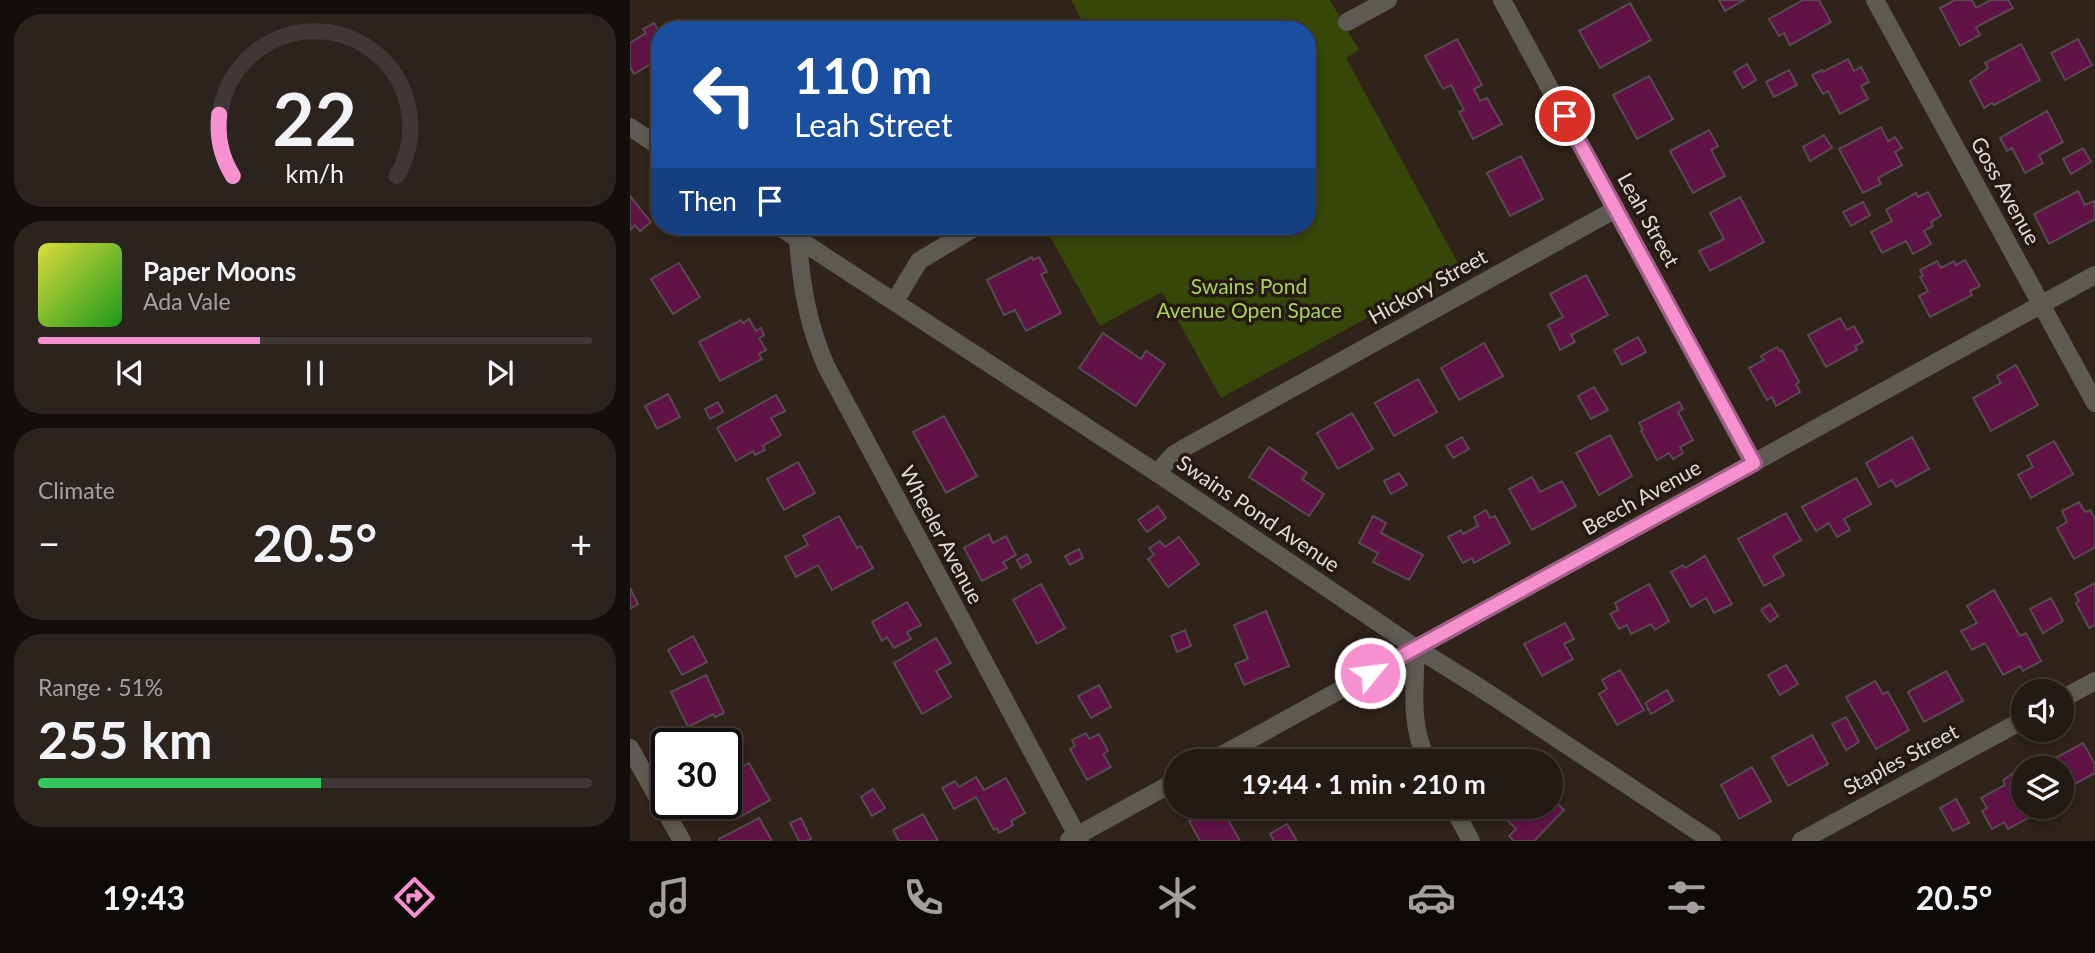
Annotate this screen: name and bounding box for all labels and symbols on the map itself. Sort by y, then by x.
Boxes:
pin [1535,86,1595,146]
street label: Goss Avenue [1966,132,2046,249]
street label: Leah Street [1613,168,1686,271]
street label: Hickory Street [1364,243,1491,329]
park label: Swains Pond Avenue Open Space [1156,273,1342,322]
street label: Swains Pond Avenue [1173,449,1345,576]
street label: Beech Avenue [1578,454,1705,540]
street label: Wheeler Avenue [895,461,989,608]
position arrow [1333,636,1407,710]
street label: Staples Street [1839,718,1962,799]
speed limit sign: 30 [651,728,742,819]

